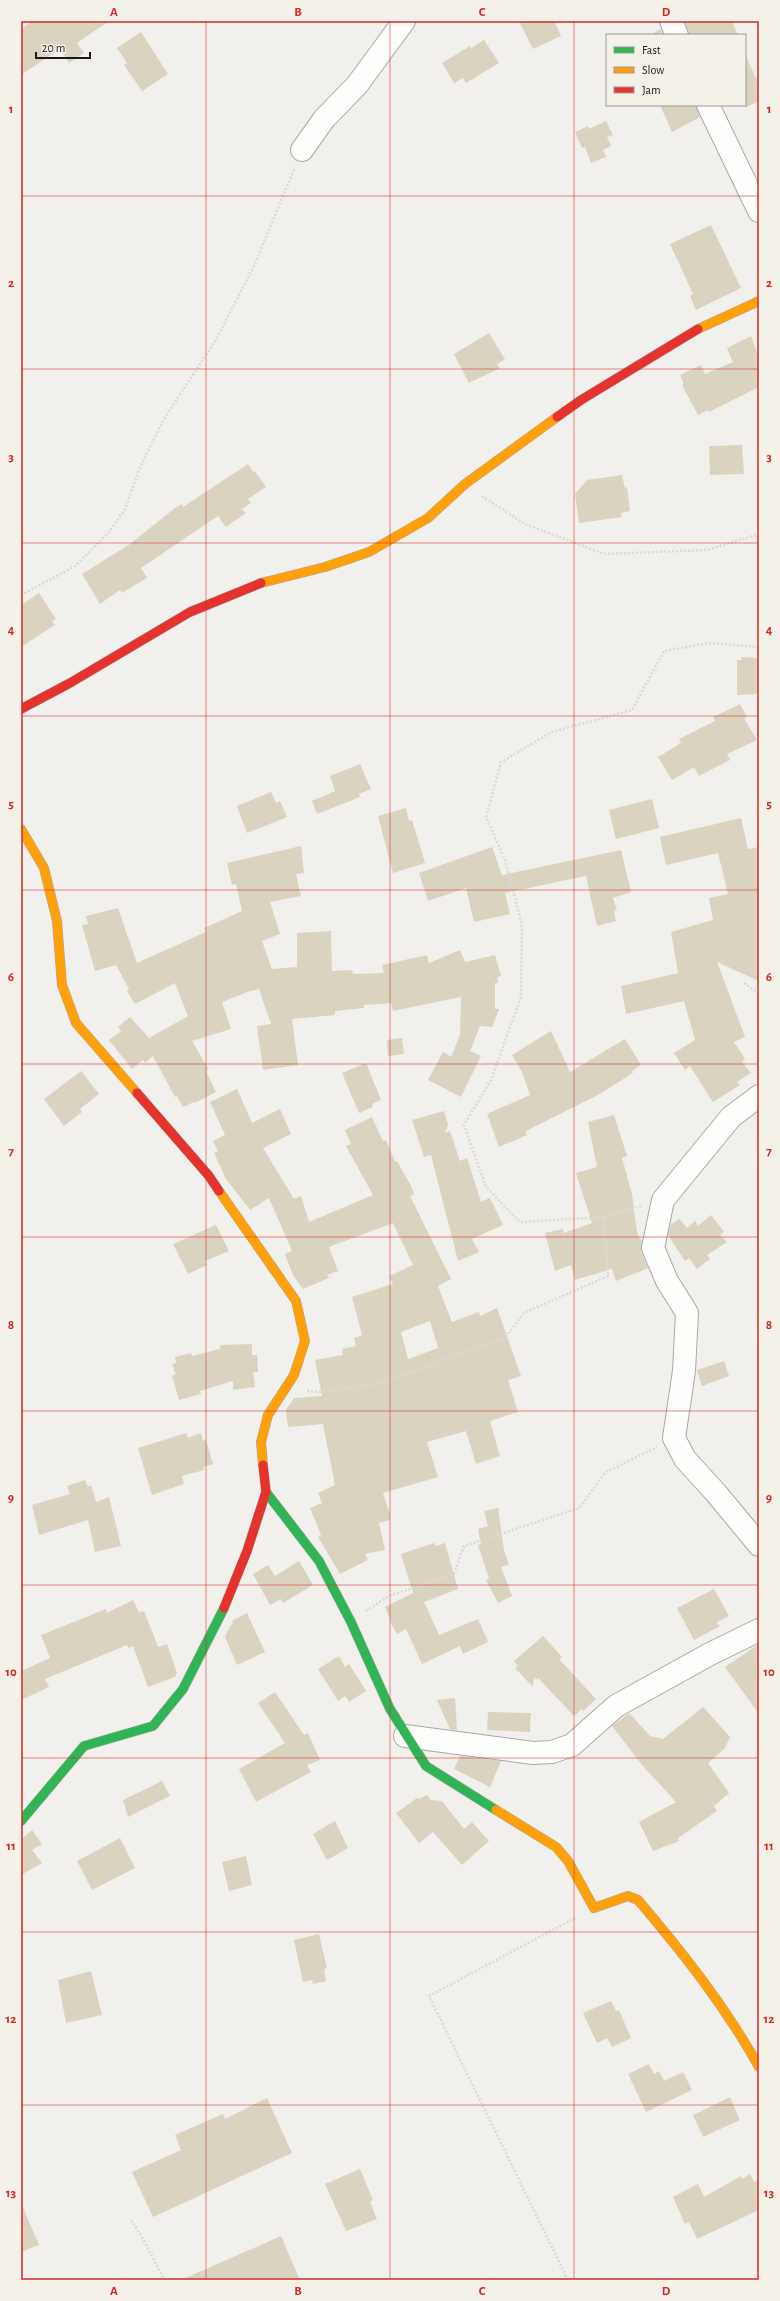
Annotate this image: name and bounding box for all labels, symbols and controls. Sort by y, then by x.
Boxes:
text: A [110,6,118,19]
text: B [294,6,302,19]
text: C [479,6,486,19]
text: D [662,6,671,19]
scale bar [36,34,90,60]
legend [606,34,746,106]
text: 20 m [42,42,65,54]
text: Fast [642,44,661,56]
text: Slow [642,64,664,76]
text: Jam [642,84,661,96]
text: 1 [9,103,13,116]
text: 1 [767,103,771,116]
text: 2 [8,277,14,290]
text: 2 [766,277,772,290]
text: 3 [8,451,14,464]
text: 3 [766,451,772,464]
text: 4 [8,624,15,637]
text: 4 [766,624,773,637]
text: 5 [8,798,14,811]
text: 5 [766,798,772,811]
text: 6 [8,971,14,984]
text: 6 [766,971,772,984]
text: 7 [8,1145,14,1158]
text: 7 [766,1145,772,1158]
text: 8 [8,1319,14,1332]
text: 8 [766,1319,772,1332]
text: 9 [8,1492,14,1505]
text: 9 [766,1492,772,1505]
text: 10 [5,1666,17,1679]
text: 10 [763,1666,775,1679]
text: 11 [6,1840,16,1853]
text: 11 [764,1840,774,1853]
text: 12 [6,2013,16,2026]
text: 12 [764,2013,774,2026]
text: 13 [6,2187,17,2200]
text: 13 [764,2187,775,2200]
text: A [110,2285,118,2298]
text: B [294,2285,302,2298]
text: C [479,2285,486,2298]
text: D [662,2285,671,2298]

